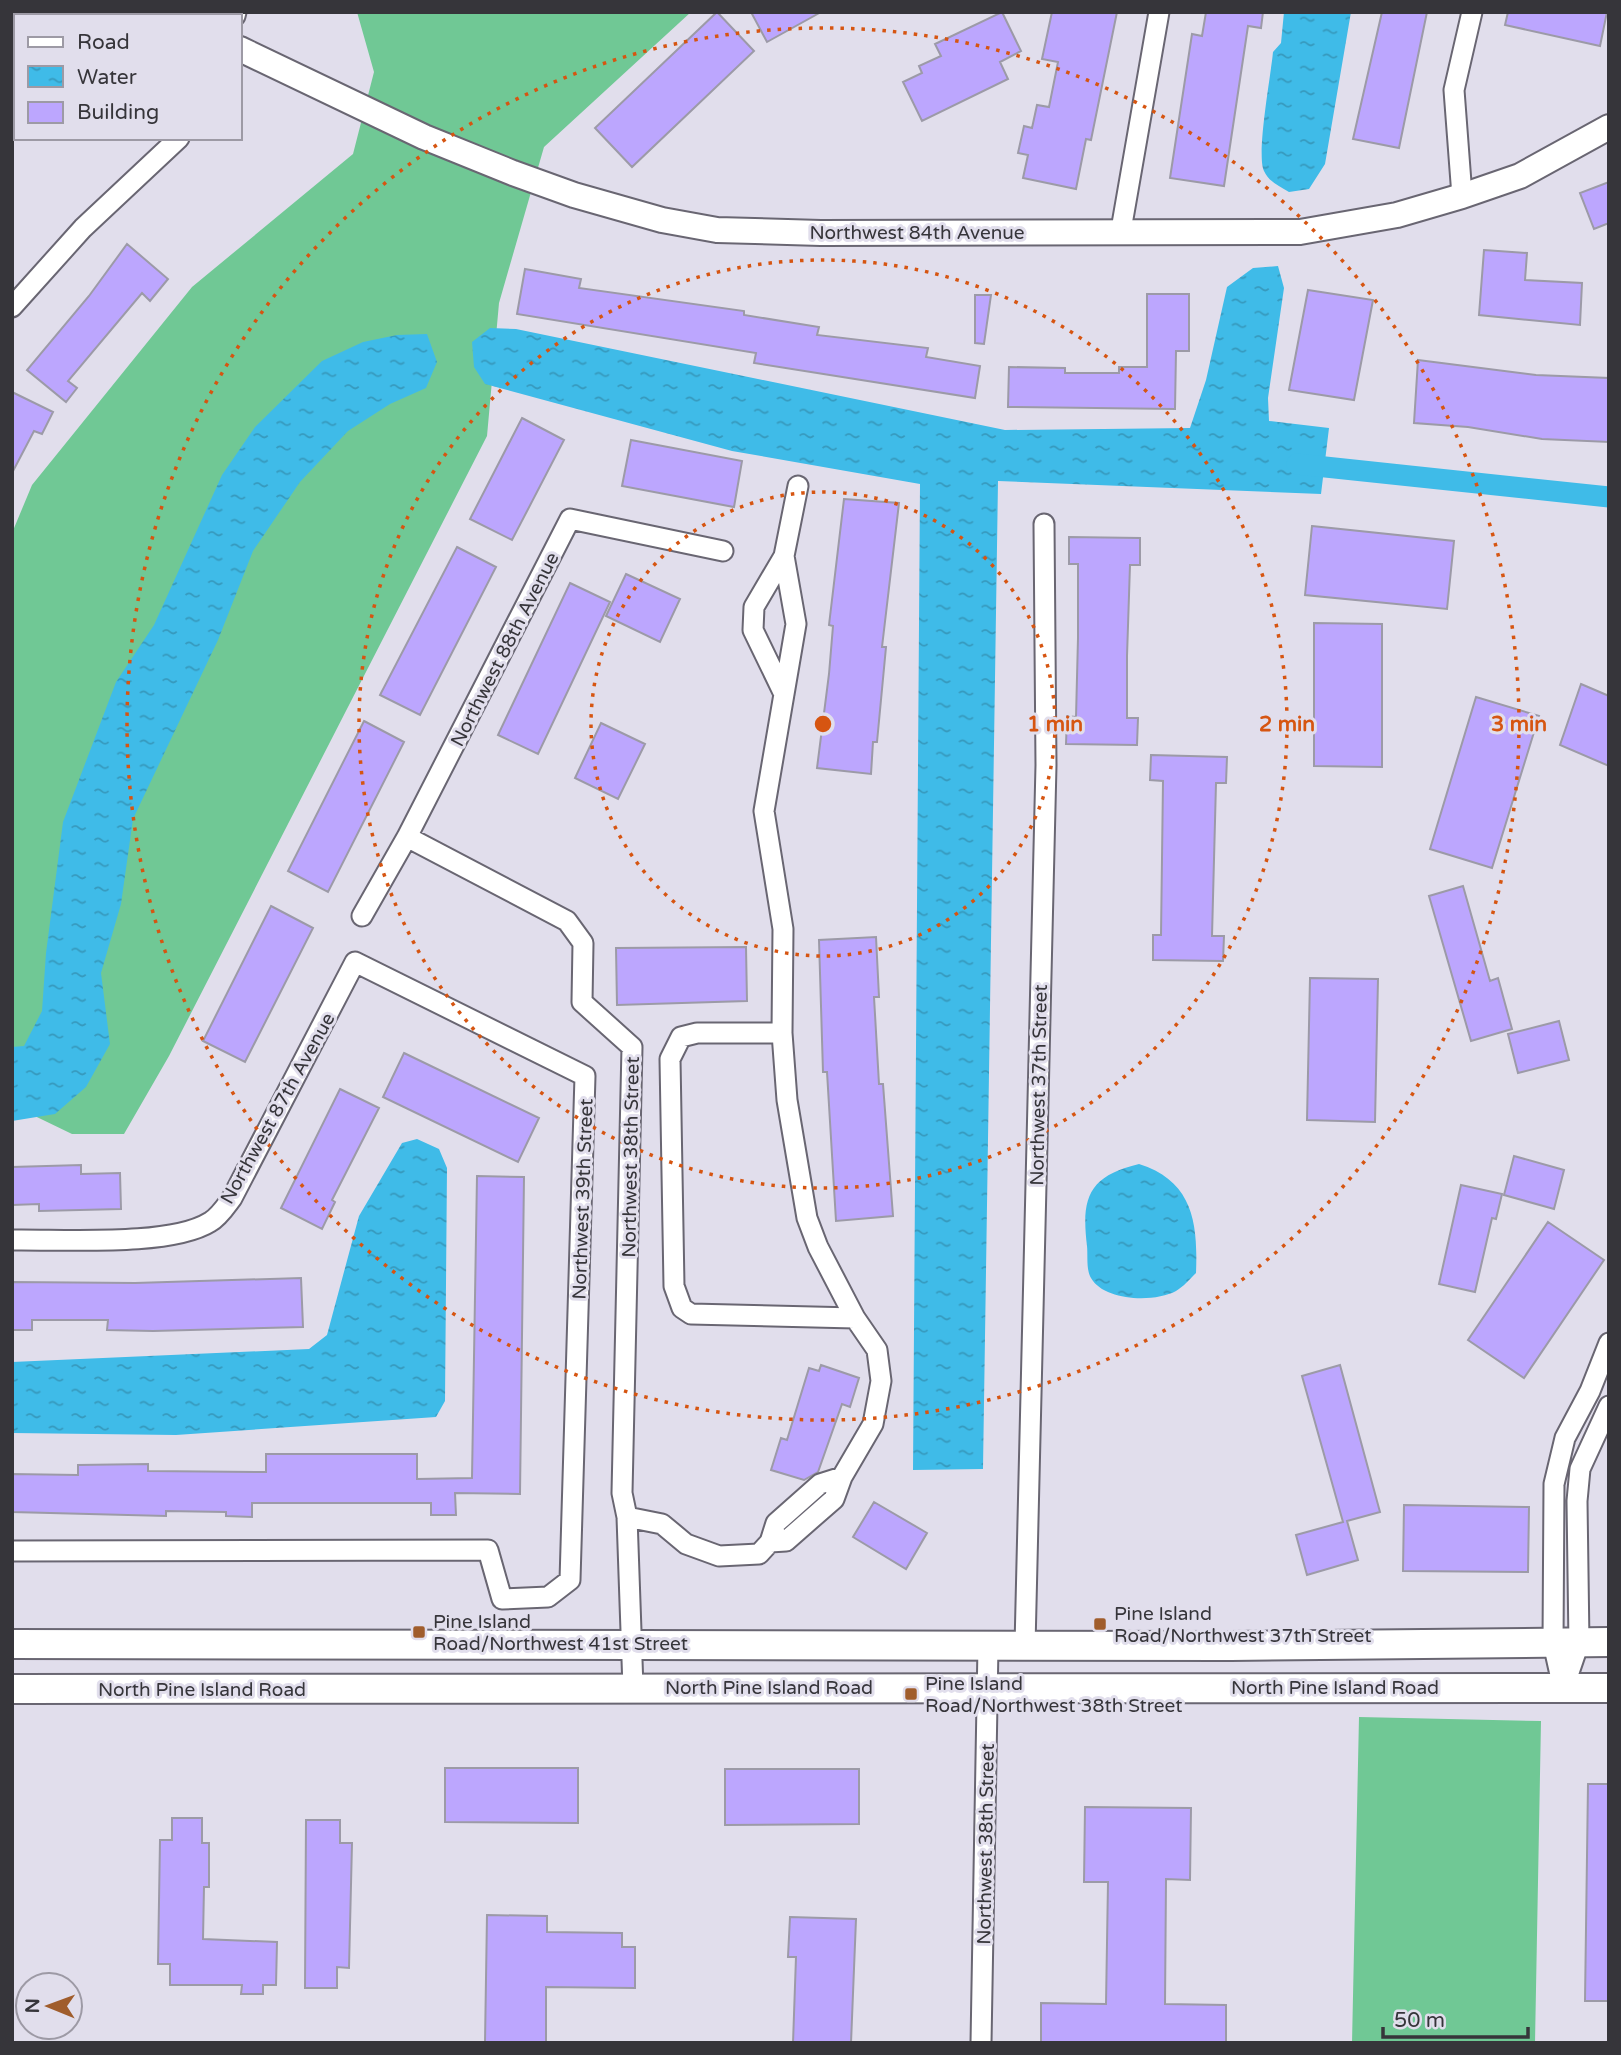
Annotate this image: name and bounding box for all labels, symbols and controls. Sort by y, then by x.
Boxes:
legend [14,14,242,140]
text: Road [77,30,130,55]
text: Water [77,65,137,90]
text: Building [77,100,159,125]
street label: Northwest 84th Avenue [809,222,1025,244]
street label: Northwest 88th Avenue [446,549,564,750]
centre of rings [811,712,835,736]
text: 1 min [1027,712,1083,737]
text: 2 min [1259,712,1315,737]
text: 3 min [1491,712,1547,737]
street label: Northwest 37th Street [1026,984,1052,1186]
street label: Northwest 87th Avenue [216,1009,340,1208]
street label: Northwest 38th Street [618,1056,644,1258]
street label: Northwest 39th Street [568,1098,598,1300]
place label: Pine Island Road/Northwest 37th Street [1114,1603,1372,1647]
place label: Pine Island Road/Northwest 41st Street [433,1611,688,1655]
marker: Pine Island Road/Northwest 37th Street [1092,1616,1108,1632]
marker: Pine Island Road/Northwest 41st Street [411,1624,427,1640]
place label: Pine Island Road/Northwest 38th Street [925,1673,1183,1717]
street label: North Pine Island Road [665,1677,873,1699]
street label: North Pine Island Road [1231,1677,1439,1699]
street label: North Pine Island Road [98,1679,306,1701]
marker: Pine Island Road/Northwest 38th Street [903,1686,919,1702]
street label: Northwest 38th Street [973,1743,999,1945]
north arrow [14,1971,84,2041]
scale bar [1383,1996,1528,2040]
text: N [22,1998,44,2014]
text: 50 m [1394,2008,1445,2033]

